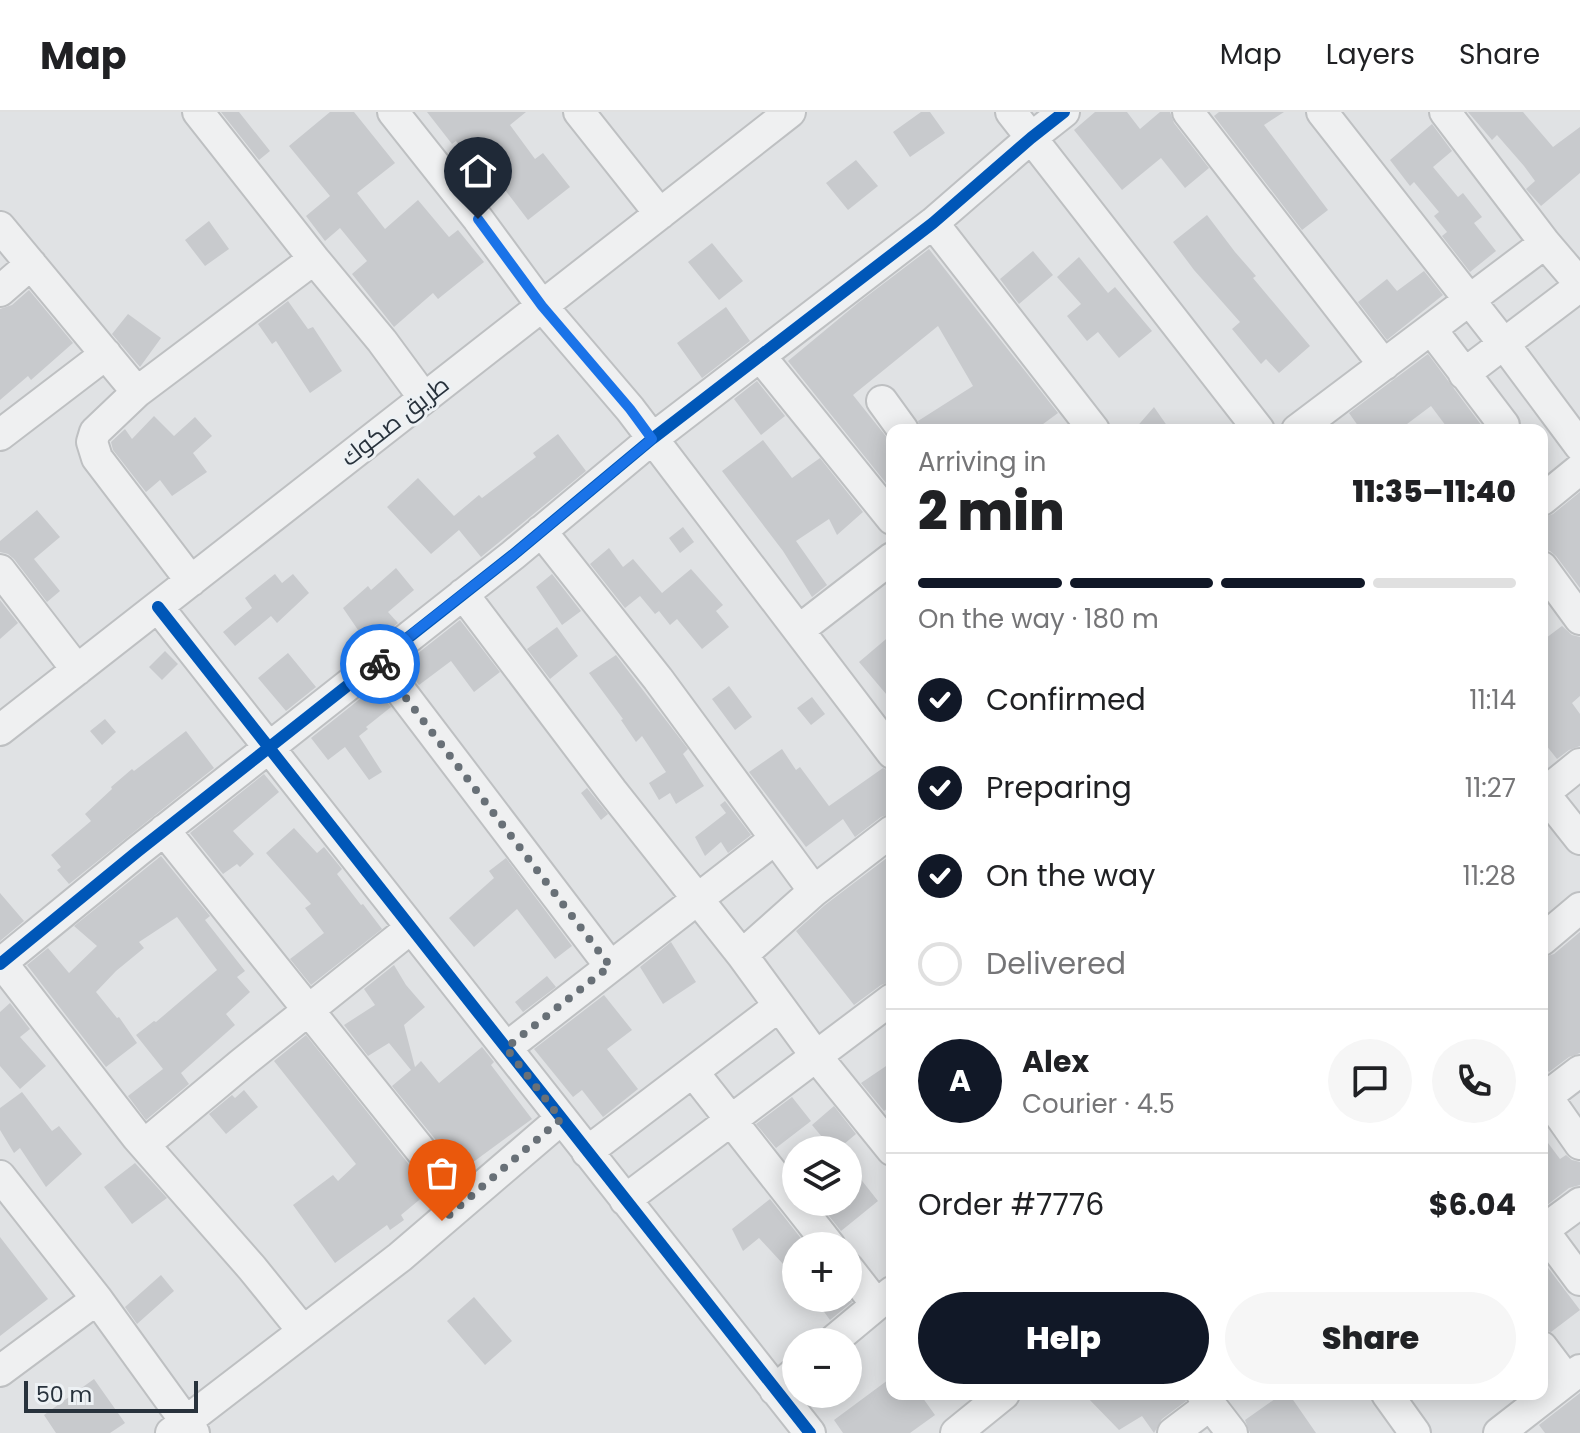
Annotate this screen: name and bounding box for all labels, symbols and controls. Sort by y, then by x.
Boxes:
text: Map [40,29,127,82]
text: Map [1220,35,1282,74]
text: Layers [1326,35,1415,74]
text: Share [1459,35,1540,74]
pin [444,137,512,219]
icon: home [456,149,500,193]
street label: طريق صكوك [334,368,456,473]
text: Arriving in [918,444,1047,480]
text: 11:35–11:40 [1352,470,1516,513]
text: 2 min [918,475,1065,548]
text: On the way · 180 m [918,601,1159,637]
courier [340,624,420,704]
icon: bike [358,642,402,686]
icon: check [918,678,962,722]
text: Confirmed [986,678,1146,721]
text: 11:14 [1469,682,1516,718]
icon: check [918,766,962,810]
text: Preparing [986,766,1132,809]
text: 11:27 [1465,770,1516,806]
icon: check [918,854,962,898]
text: On the way [986,854,1155,897]
text: 11:28 [1462,858,1516,894]
text: Delivered [986,942,1126,985]
button: chat [1328,1039,1412,1123]
button: phone [1432,1039,1516,1123]
text: Alex [1022,1040,1089,1083]
text: A [949,1059,971,1102]
text: Courier · 4.5 [1022,1086,1175,1122]
map controls [782,1136,862,1408]
button: layers [782,1136,862,1216]
pin [408,1139,476,1221]
icon: bag [420,1151,464,1195]
text: Order #7776 [918,1183,1104,1226]
text: $6.04 [1429,1183,1516,1226]
button: + [782,1232,862,1312]
button: Help [918,1292,1209,1384]
button: Share [1225,1292,1516,1384]
button: − [782,1328,862,1408]
scale bar [24,1377,198,1413]
text: 50 m [36,1379,92,1410]

